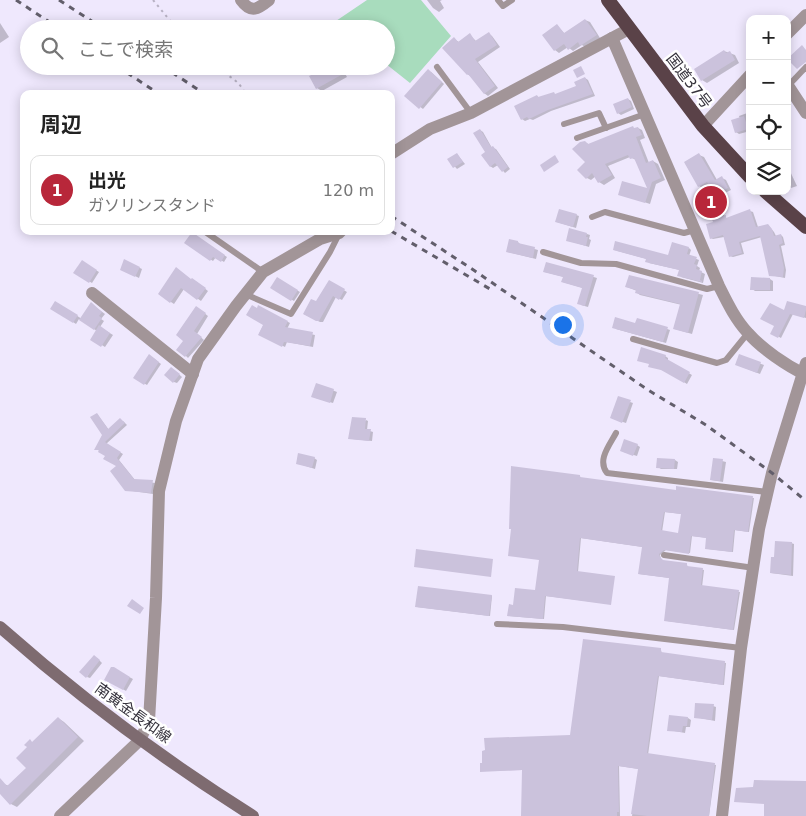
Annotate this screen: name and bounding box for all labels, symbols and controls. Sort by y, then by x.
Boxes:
map controls [746,15,791,195]
button: + [746,15,791,60]
search box [20,20,395,75]
icon: search [38,34,66,62]
text: ここで検索 [78,38,173,60]
street label: 国道37号 [663,50,715,112]
button: − [746,60,791,105]
button: locate [746,105,791,150]
text: 周辺 [40,113,82,137]
button: layers [746,150,791,195]
text: 出光 [88,169,126,191]
text: 1 [51,181,63,200]
text: 120 m [323,181,374,200]
pin: 1 [695,183,727,221]
text: ガソリンスタンド [88,196,216,215]
your location [550,312,576,338]
street label: 南黄金長和線 [91,679,175,747]

